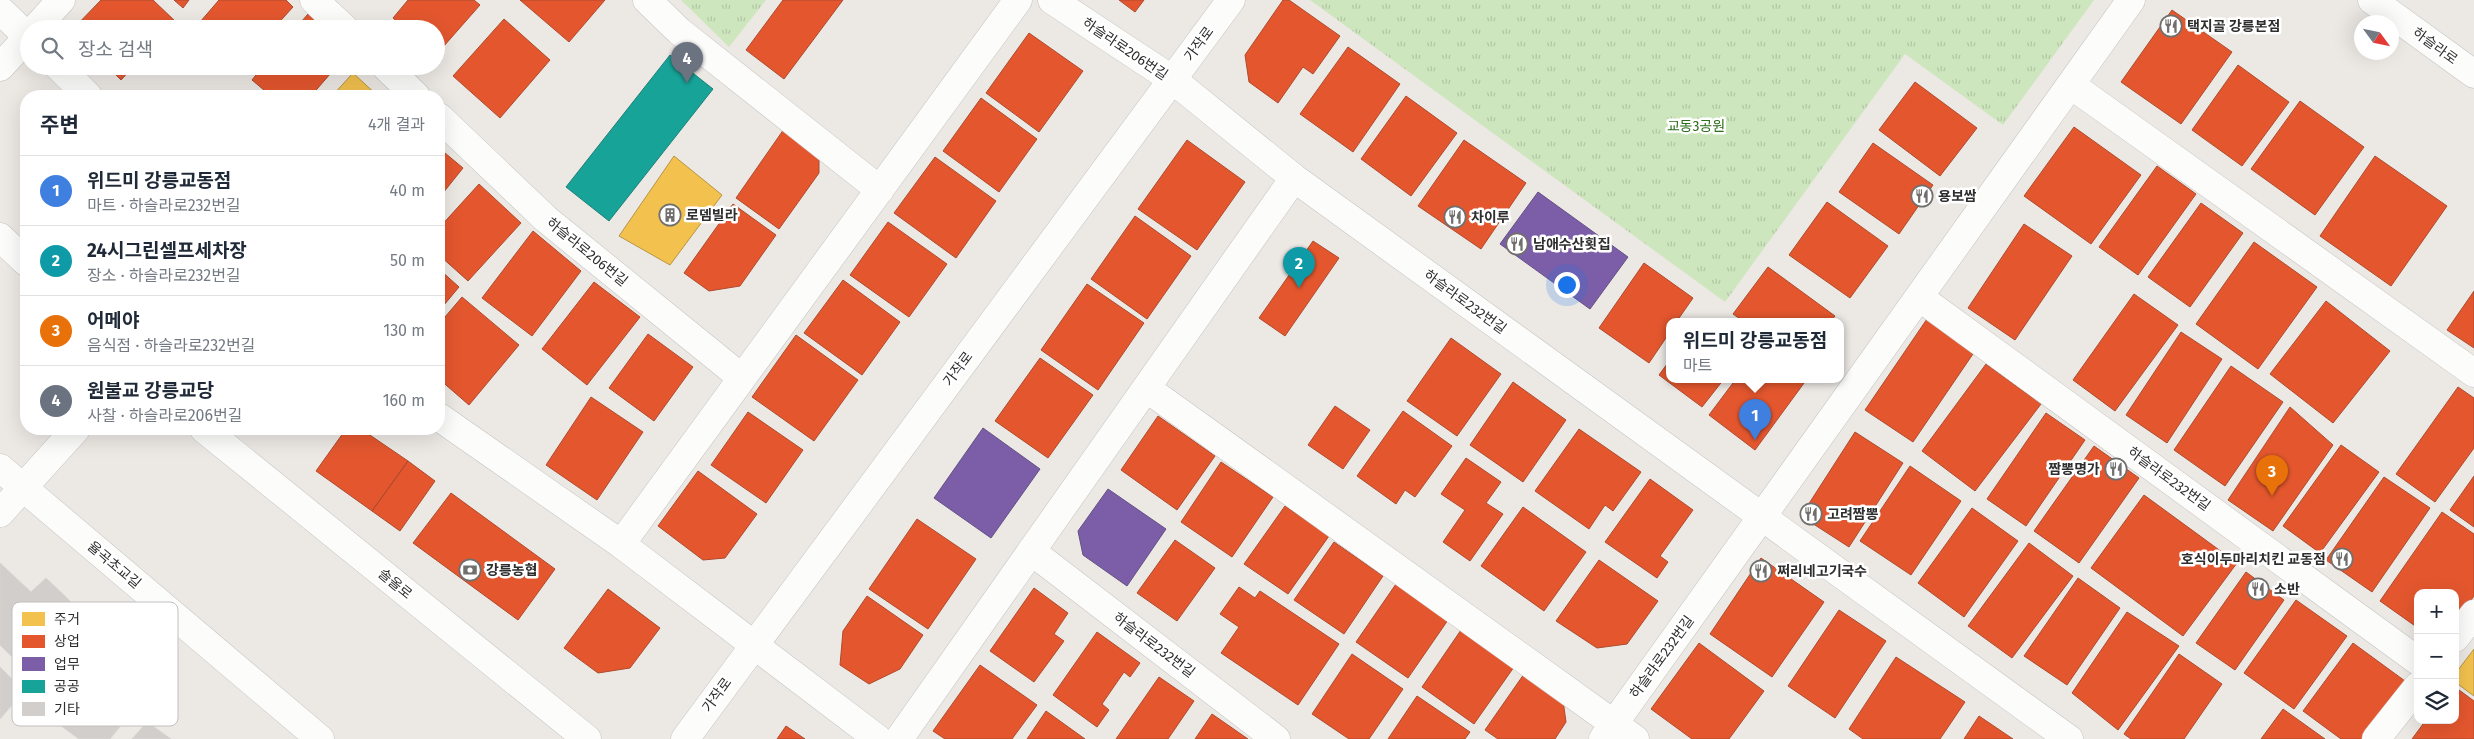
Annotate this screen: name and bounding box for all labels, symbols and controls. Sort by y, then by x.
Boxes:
street label: 하슬라로206번길 [1079,14,1171,84]
restaurant icon: 택지골 강릉본점 [2159,14,2183,38]
north arrow [2354,15,2399,60]
place label: 택지골 강릉본점 [2187,18,2280,35]
search box [20,20,445,75]
street label: 가작로 [1181,23,1217,65]
street label: 하슬라로 [2409,24,2461,68]
icon: search [38,34,66,62]
text: 장소 검색 [78,38,153,61]
pin: 4 [671,42,703,83]
text: 주변 [40,112,79,138]
text: 4개 결과 [368,115,425,134]
park label: 교동3공원 [1667,118,1725,135]
text: 위드미 강릉교동점 [87,169,231,192]
text: 1 [52,181,60,200]
text: 40 m [390,181,425,200]
restaurant icon: 용보쌈 [1910,184,1934,208]
place label: 용보쌈 [1938,188,1977,205]
text: 마트 · 하슬라로232번길 [87,196,241,215]
building icon: 로뎀빌라 [658,203,682,227]
restaurant icon: 차이루 [1443,205,1467,229]
place label: 로뎀빌라 [686,207,738,224]
place label: 차이루 [1471,209,1510,226]
street label: 하슬라로206번길 [543,214,631,290]
restaurant icon: 남애수산횟집 [1505,232,1529,256]
place label: 남애수산횟집 [1533,236,1610,253]
text: 24시그린셀프세차장 [87,239,247,262]
pin: 2 [1283,247,1315,288]
text: 2 [52,251,60,270]
text: 50 m [390,251,425,270]
text: 장소 · 하슬라로232번길 [87,266,241,285]
street label: 하슬라로232번길 [1420,266,1510,338]
your location [1554,272,1580,298]
text: 어메야 [87,309,139,332]
popup [1666,318,1844,383]
text: 3 [52,321,60,340]
text: 130 m [383,321,425,340]
text: 위드미 강릉교동점 [1683,329,1827,352]
text: 음식점 · 하슬라로232번길 [87,336,255,355]
street label: 가작로 [940,348,976,390]
text: 마트 [1683,356,1712,375]
text: 원불교 강릉교당 [87,379,214,402]
text: 4 [51,391,61,410]
text: 160 m [383,391,425,410]
pin: 1 [1739,399,1771,440]
text: 사찰 · 하슬라로206번길 [87,406,242,425]
street label: 하슬라로232번길 [2124,443,2214,515]
pin: 3 [2256,455,2288,496]
restaurant icon: 짬뽕명가 [2104,457,2128,481]
place label: 짬뽕명가 [2048,461,2100,478]
restaurant icon: 고려짬뽕 [1799,502,1823,526]
place label: 고려짬뽕 [1827,506,1879,523]
street label: 율곡초교길 [84,538,144,592]
restaurant icon: 호식이두마리치킨 교동점 [2330,547,2354,571]
place label: 호식이두마리치킨 교동점 [2181,551,2326,568]
bank icon: 강릉농협 [458,558,482,582]
restaurant icon: 쩌리네고기국수 [1749,559,1773,583]
place label: 강릉농협 [486,562,538,579]
place label: 쩌리네고기국수 [1777,563,1867,580]
street label: 솔올로 [375,565,415,603]
restaurant icon: 소반 [2246,577,2270,601]
place label: 소반 [2274,581,2300,598]
map controls [2414,589,2459,724]
button: + [2414,589,2459,634]
legend [12,602,178,726]
street label: 하슬라로232번길 [1110,609,1198,681]
text: 주거 [54,611,80,628]
street label: 하슬라로232번길 [1626,612,1698,702]
text: 상업 [54,633,80,650]
button: − [2414,634,2459,679]
text: 업무 [54,656,80,673]
street label: 가작로 [699,674,735,716]
text: 공공 [54,678,80,695]
button: layers [2414,679,2459,724]
text: 기타 [54,701,80,718]

